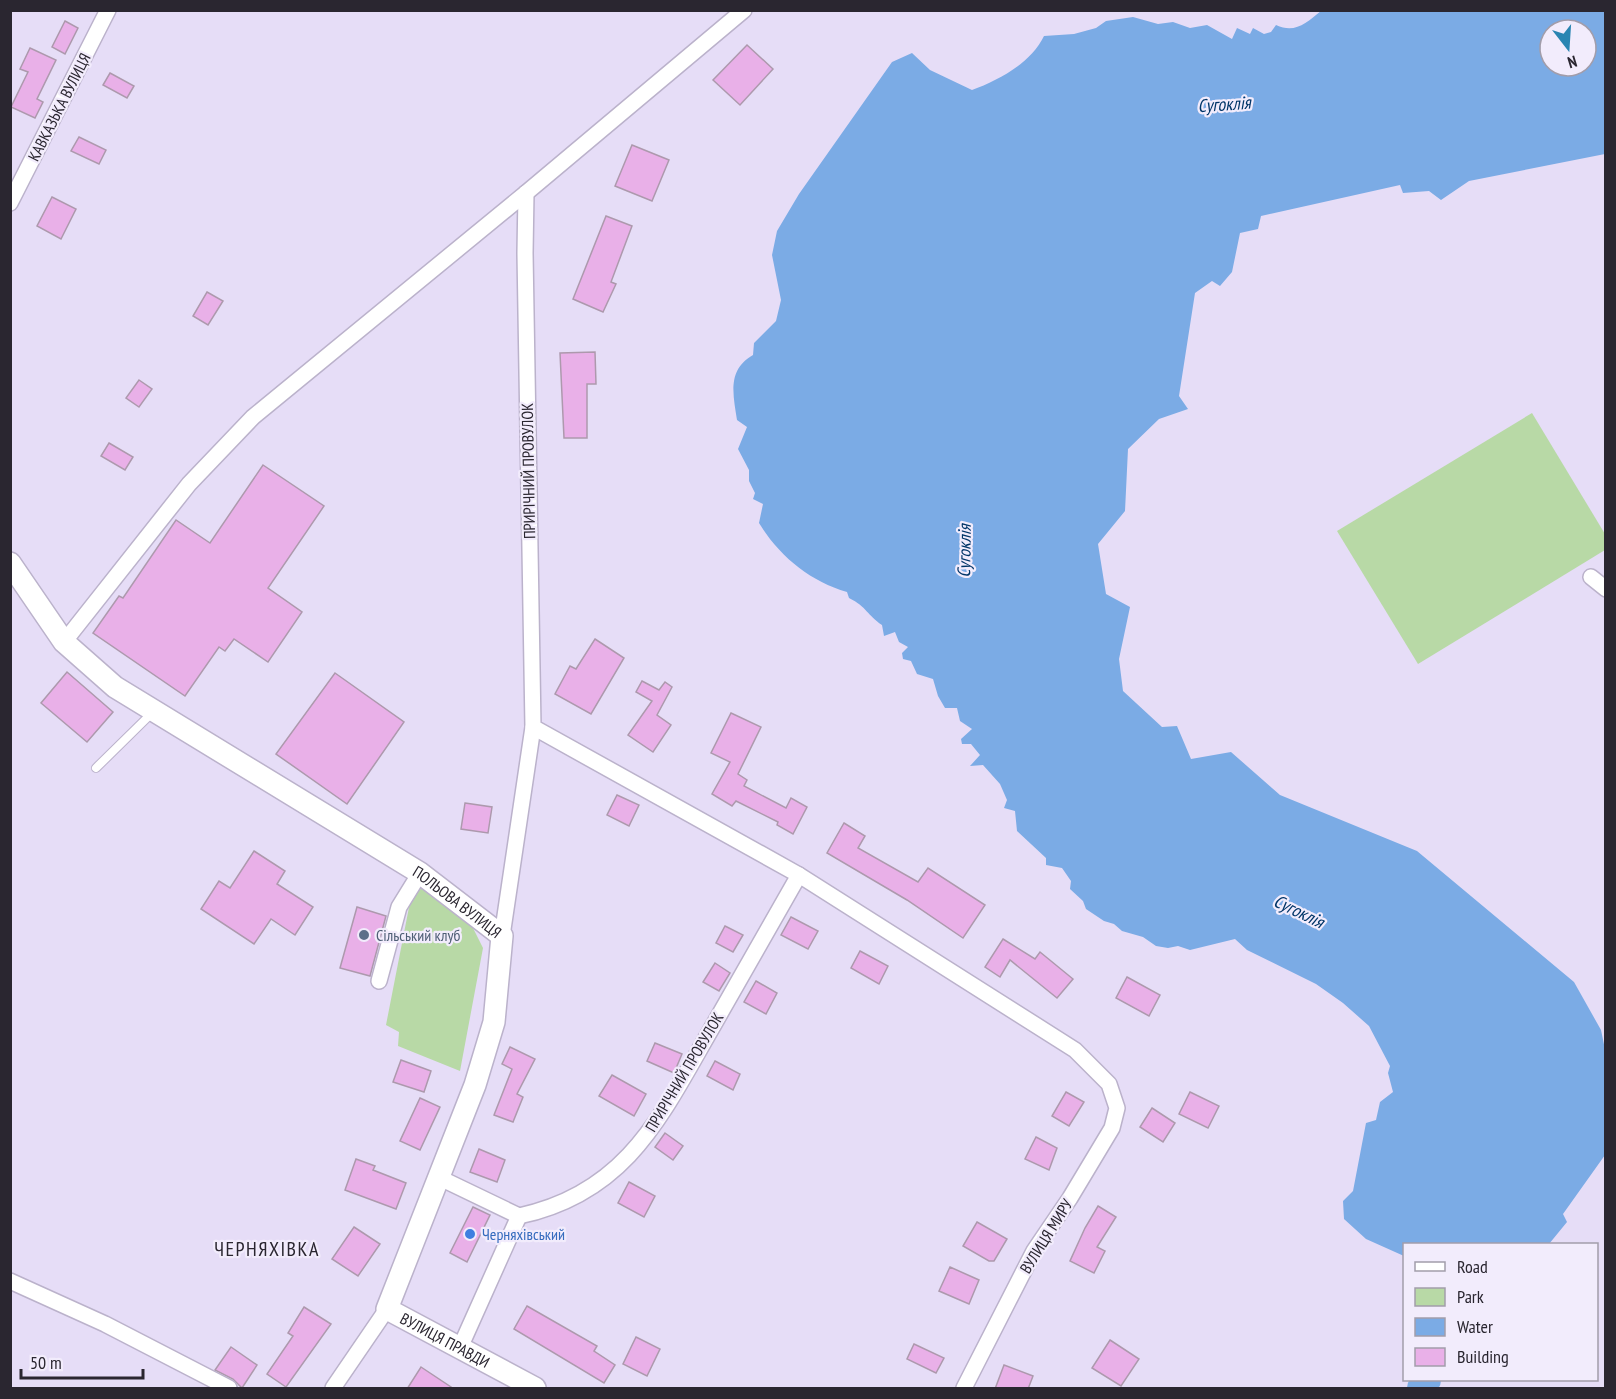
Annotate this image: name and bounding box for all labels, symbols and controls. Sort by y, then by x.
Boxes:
north arrow [1538,18,1598,78]
street label: КАВКАЗЬКА ВУЛИЦЯ [23,50,95,164]
text: N [1565,52,1579,73]
water label: Сугоклія [1197,91,1253,117]
street label: ПРИРІЧНИЙ ПРОВУЛОК [517,403,539,539]
water label: Сугоклія [952,522,976,578]
street label: ПОЛЬОВА ВУЛИЦЯ [409,861,506,942]
water label: Сугоклія [1270,889,1330,934]
place label: Сільський клуб [376,925,461,945]
marker: Сільський клуб [357,928,371,942]
street label: ПРИРІЧНИЙ ПРОВУЛОК [640,1008,728,1135]
street label: ВУЛИЦЯ МИРУ [1015,1194,1077,1277]
place label: Черняхівський [482,1224,565,1244]
marker: Черняхівський [463,1227,477,1241]
district label: ЧЕРНЯХІВКА [214,1236,320,1262]
legend [1403,1243,1598,1381]
text: Road [1457,1255,1488,1278]
text: Park [1457,1285,1484,1308]
street label: ВУЛИЦЯ ПРАВДИ [397,1308,493,1372]
text: Water [1457,1315,1493,1338]
scale bar [21,1342,142,1380]
text: Building [1457,1345,1509,1368]
text: 50 m [30,1351,62,1374]

